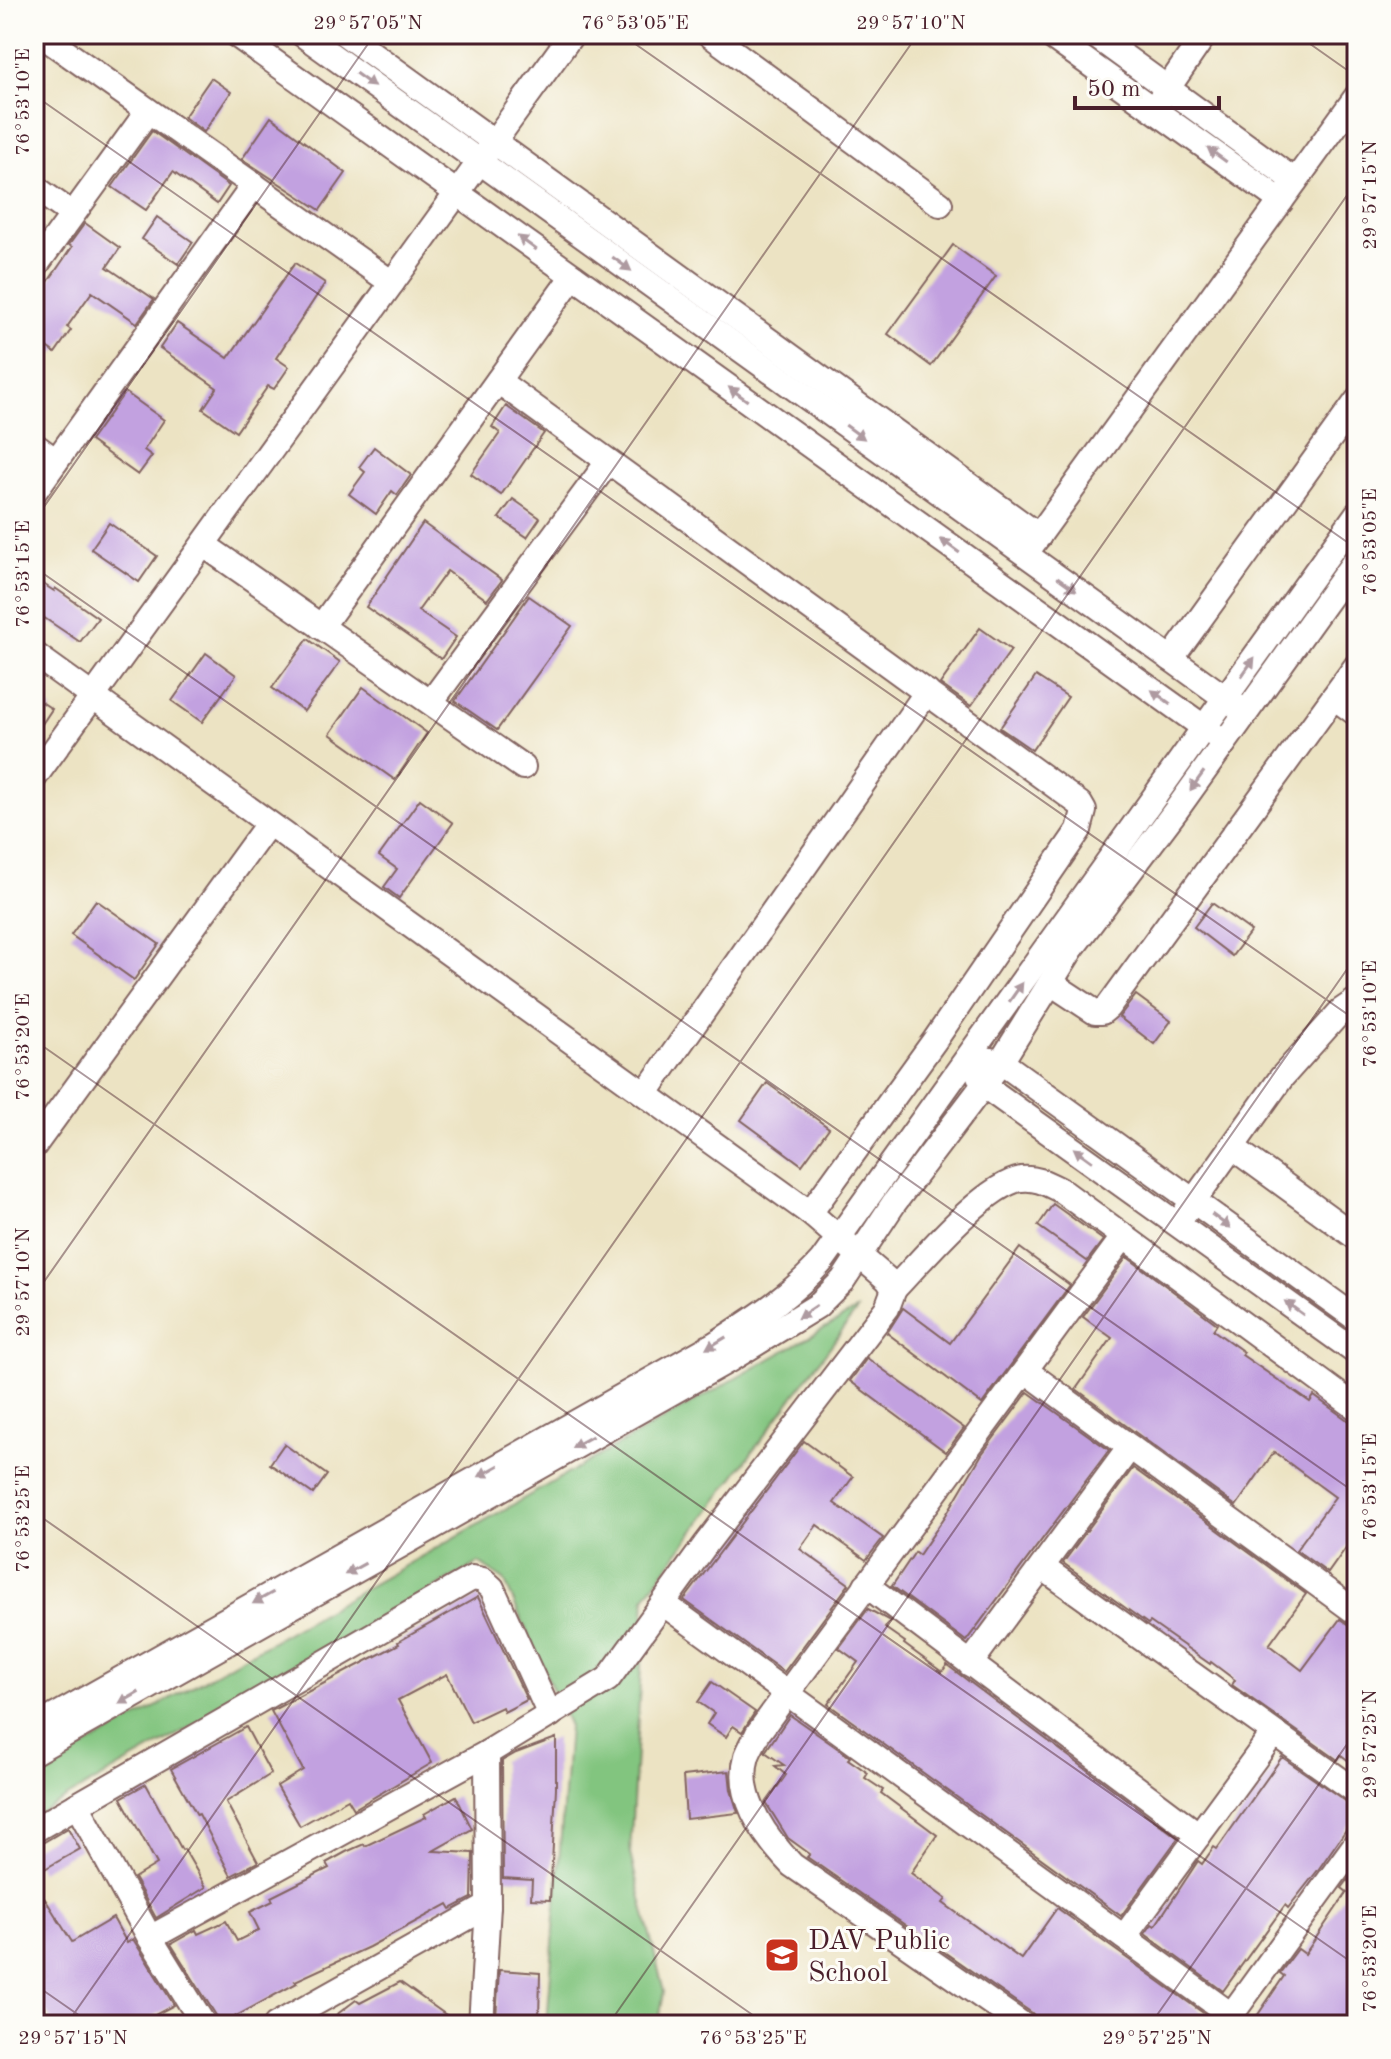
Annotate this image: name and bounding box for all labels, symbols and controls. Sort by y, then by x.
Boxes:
text: 29°57'05"N [313,14,423,34]
text: 76°53'05"E [581,14,689,34]
text: 29°57'10"N [856,14,966,34]
text: 76°53'10"E [14,48,34,156]
scale bar [1075,60,1219,110]
one-way arrow [355,71,375,87]
text: 50 m [1087,78,1141,102]
text: 29°57'15"N [1361,140,1381,250]
one-way arrow [1207,148,1228,163]
one-way arrow [516,236,537,251]
one-way arrow [611,256,632,271]
one-way arrow [728,387,749,402]
one-way arrow [845,424,866,439]
text: 76°53'05"E [1361,488,1381,596]
text: 76°53'15"E [14,520,34,628]
one-way arrow [939,539,960,554]
one-way arrow [1056,576,1077,591]
one-way arrow [1240,656,1256,677]
one-way arrow [1150,690,1171,705]
one-way arrow [1190,770,1205,791]
text: 76°53'10"E [1361,960,1381,1068]
one-way arrow [1008,982,1024,1003]
text: 76°53'20"E [14,993,34,1101]
one-way arrow [1073,1148,1094,1163]
one-way arrow [1211,1213,1232,1228]
text: 29°57'10"N [14,1227,34,1337]
one-way arrow [1283,1301,1304,1316]
one-way arrow [796,1305,817,1320]
one-way arrow [705,1336,727,1350]
text: 76°53'15"E [1361,1433,1381,1541]
one-way arrow [571,1435,593,1449]
one-way arrow [478,1464,501,1478]
text: 76°53'25"E [14,1465,34,1573]
one-way arrow [344,1562,366,1576]
one-way arrow [251,1591,274,1605]
text: 29°57'25"N [1361,1689,1381,1799]
one-way arrow [118,1691,140,1705]
text: 76°53'20"E [1361,1905,1381,2013]
place label: DAV Public School [808,1928,950,1988]
school or university icon: DAV Public School [763,1936,801,1974]
text: 29°57'15"N [18,2029,128,2049]
text: 76°53'25"E [699,2029,807,2049]
text: 29°57'25"N [1102,2029,1212,2049]

